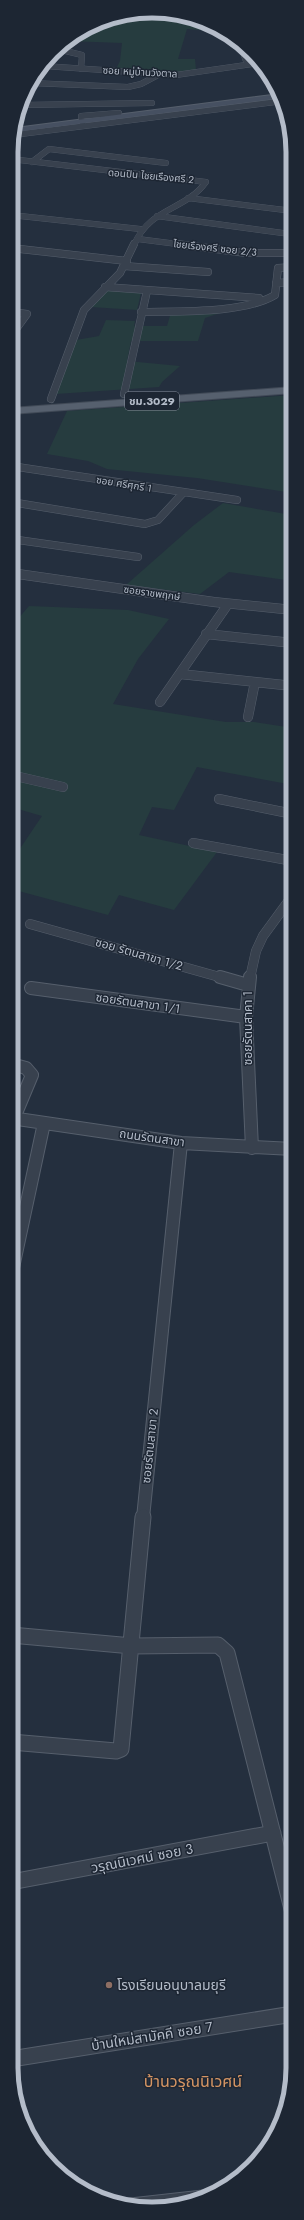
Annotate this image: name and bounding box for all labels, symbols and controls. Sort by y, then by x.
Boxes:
street label: ซอย หมู่บ้านวังตาล [102,63,178,81]
street label: ดอนปิน ไชยเรืองศรี 2 [107,165,195,187]
street label: ไชยเรืองศรี ซอย 2/3 [171,236,258,260]
road number: ชม.3029 [125,392,179,410]
street label: ซอย ศรีศุกรี 1 [95,472,153,496]
street label: ซอยราชพฤกษ์ [123,582,182,604]
street label: ซอย รัตนสาขา 1/2 [93,933,185,975]
street label: ซอยรัตนสาขา 1/1 [95,988,181,1018]
street label: ซอยรัตนสาคา 1 [239,991,257,1065]
street label: ถนนรัตนสาขา [118,1124,186,1152]
street label: ซอยรัตนสาขา 2 [137,1408,163,1484]
street label: วรุณนิเวศน์ ซอย 3 [89,1838,195,1878]
place label: โรงเรียนอนุบาลมยุรี [117,1975,226,1995]
marker: โรงเรียนอนุบาลมยุรี [104,1980,114,1990]
street label: บ้านใหม่สามัคคี ซอย 7 [90,2016,215,2055]
district label: บ้านวรุณนิเวศน์ [144,2070,242,2093]

